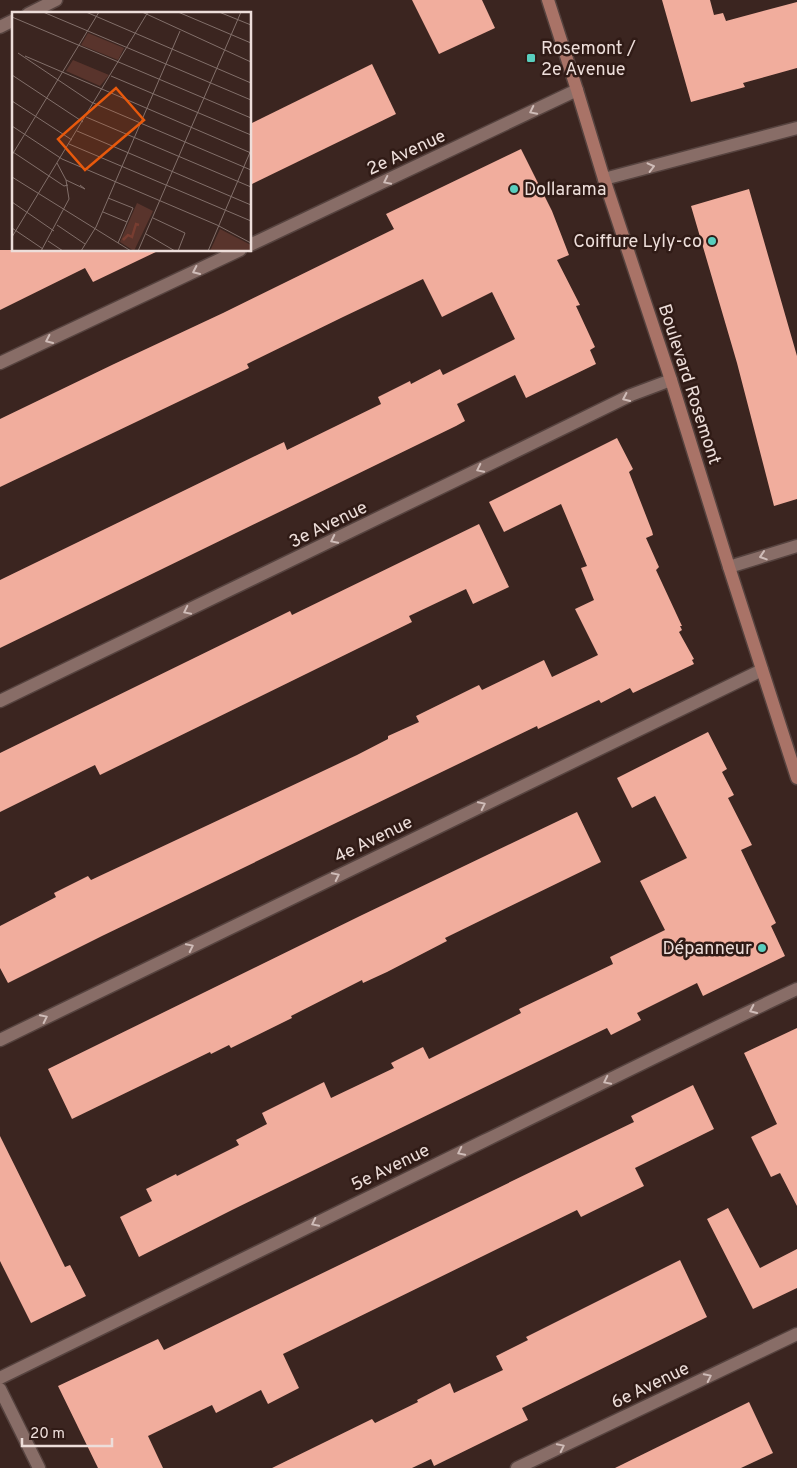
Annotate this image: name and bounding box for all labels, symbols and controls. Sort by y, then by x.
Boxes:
inset map [12,12,251,251]
place label: Rosemont / 2e Avenue [541,38,636,82]
marker: Rosemont / 2e Avenue [525,52,537,64]
one-way arrow [530,105,539,115]
street label: 2e Avenue [364,125,450,182]
one-way arrow [647,162,655,172]
one-way arrow [383,174,392,184]
place label: Dollarama [524,179,606,202]
marker: Dollarama [508,183,520,195]
place label: Coiffure Lyly-co [573,231,702,254]
marker: Coiffure Lyly-co [706,235,718,247]
one-way arrow [192,265,201,275]
street label: Boulevard Rosemont [652,301,725,468]
one-way arrow [45,334,54,345]
one-way arrow [622,391,631,402]
one-way arrow [476,463,485,473]
street label: 3e Avenue [286,497,372,554]
one-way arrow [330,534,339,544]
one-way arrow [759,551,768,561]
one-way arrow [184,604,193,614]
one-way arrow [477,801,486,811]
street label: 4e Avenue [331,811,417,869]
one-way arrow [331,872,340,882]
place label: Dépanneur [662,938,752,961]
marker: Dépanneur [756,942,768,954]
one-way arrow [185,943,194,953]
one-way arrow [749,1004,758,1014]
one-way arrow [39,1014,48,1024]
one-way arrow [603,1075,612,1085]
street label: 5e Avenue [348,1139,434,1197]
one-way arrow [457,1146,466,1157]
one-way arrow [311,1217,320,1228]
street label: 6e Avenue [608,1358,694,1415]
one-way arrow [703,1372,712,1383]
scale bar [22,1416,112,1448]
text: 20 m [30,1425,65,1444]
one-way arrow [556,1443,565,1453]

